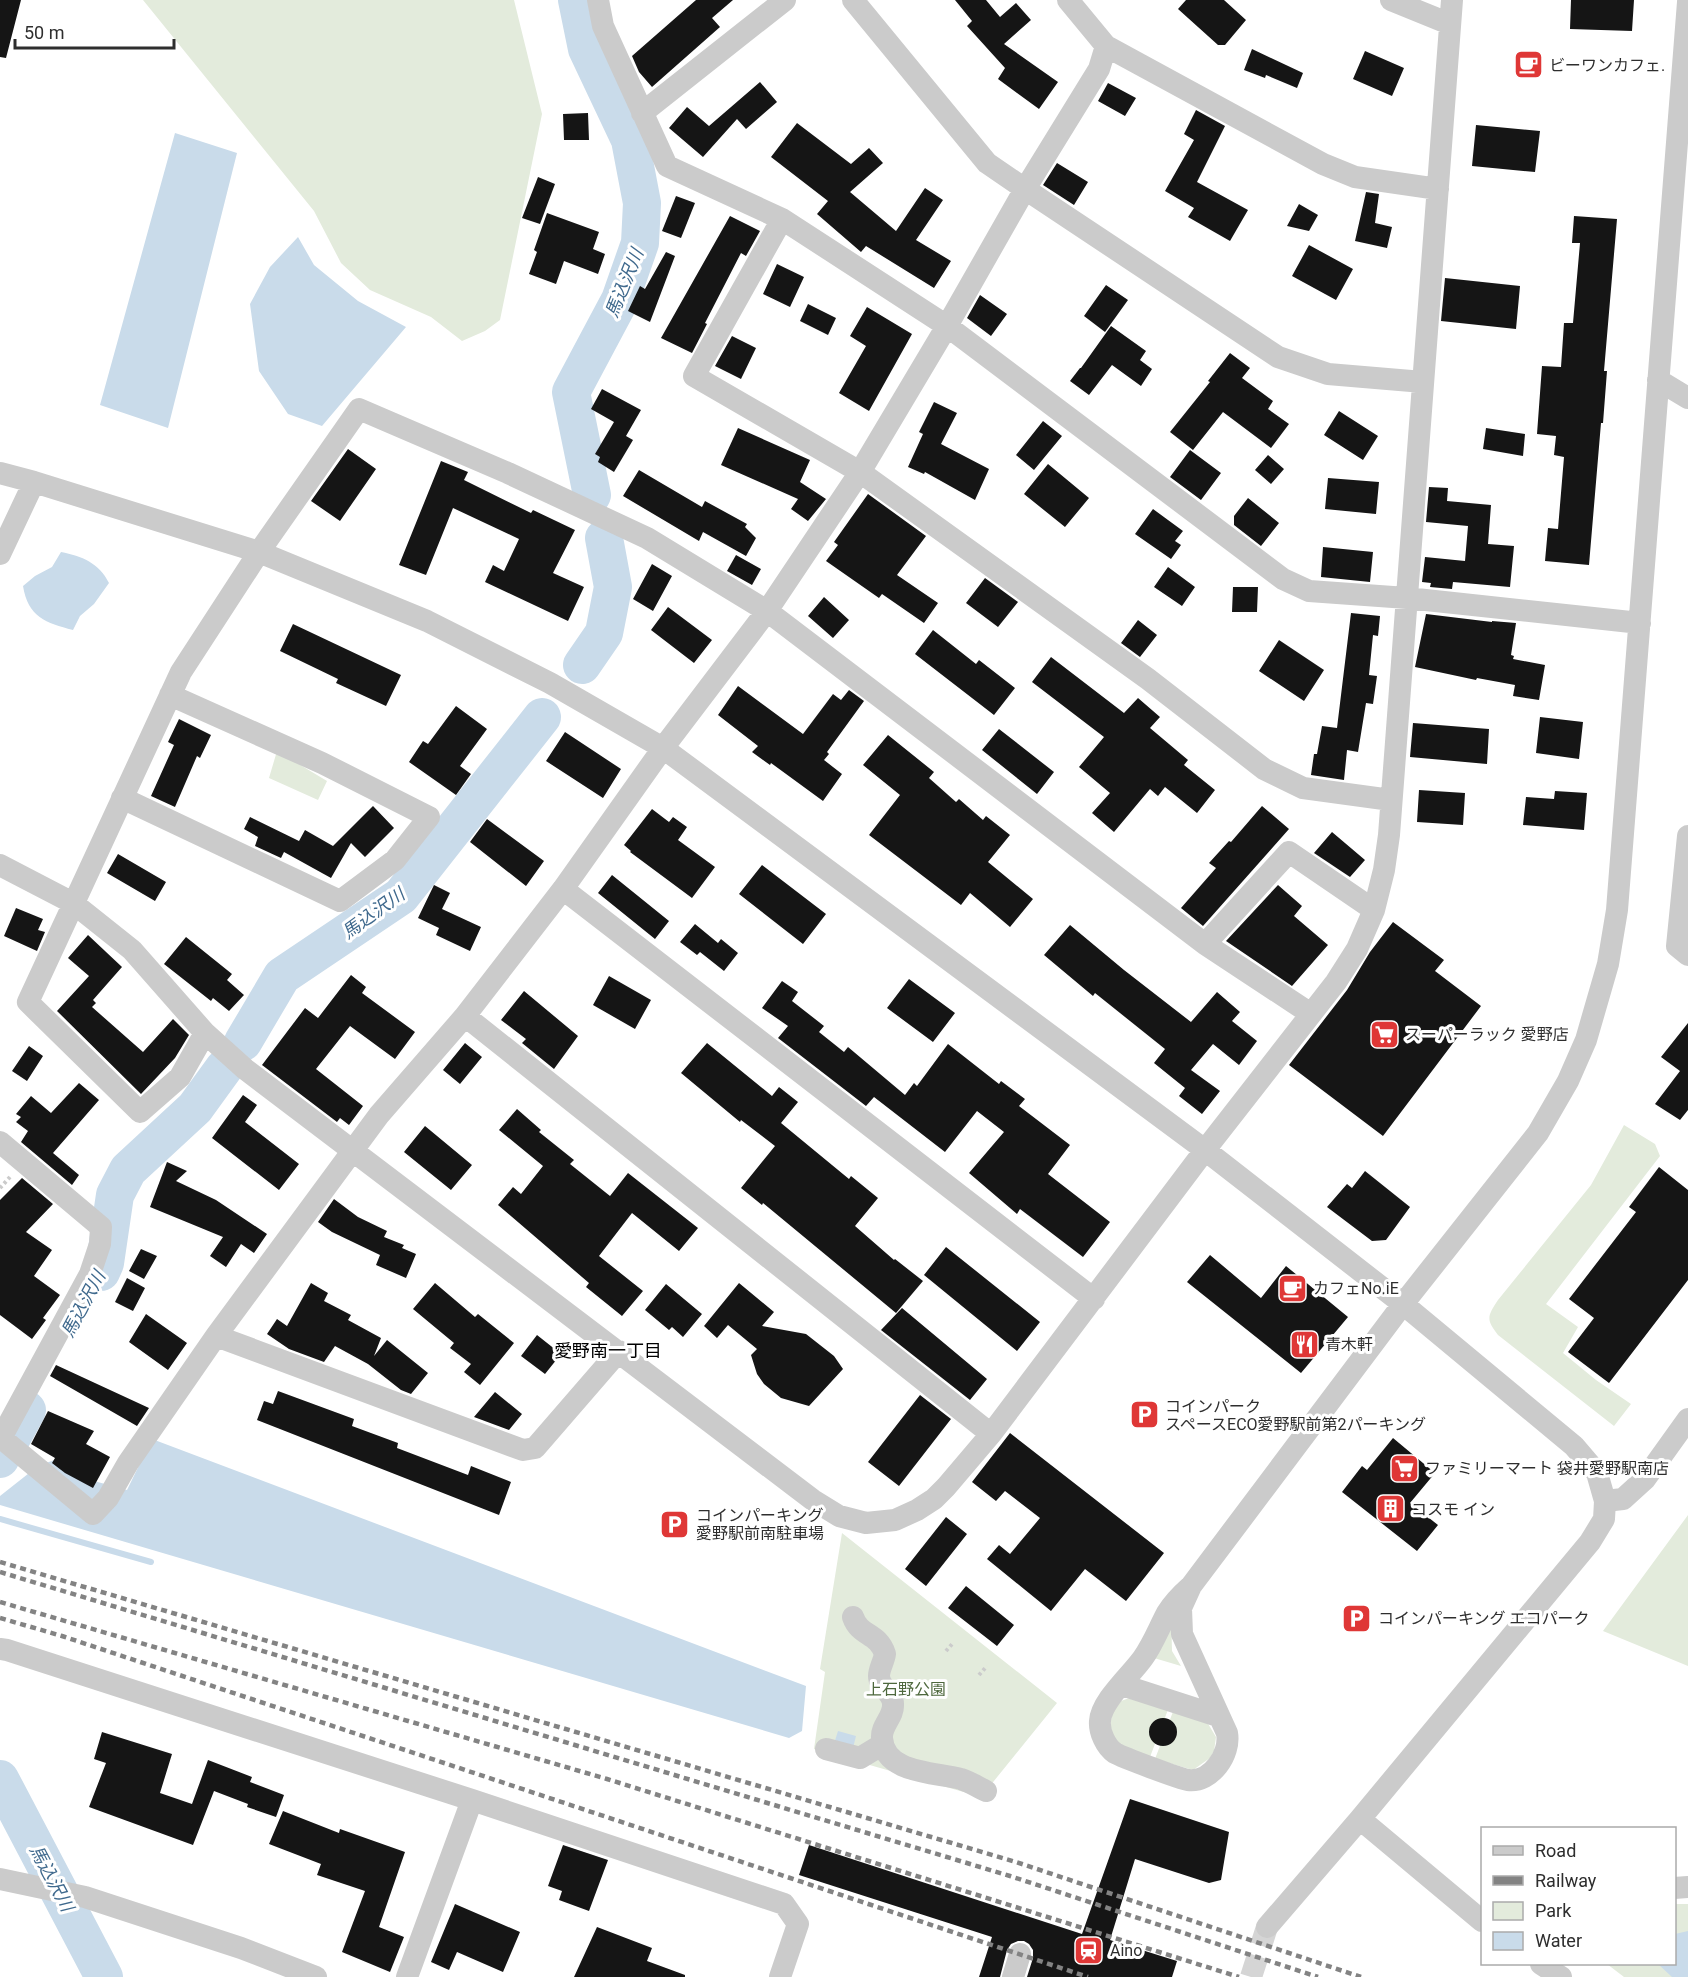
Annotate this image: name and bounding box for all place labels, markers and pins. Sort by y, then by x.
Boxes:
cafe icon: ビーワンカフェ. [1512,49,1544,81]
place label: ビーワンカフェ. [1549,56,1665,75]
supermarket icon: スーパーラック 愛野店 [1368,1018,1400,1050]
place label: スーパーラック 愛野店 [1405,1025,1569,1044]
cafe icon: カフェNo.iE [1276,1272,1308,1304]
place label: カフェNo.iE [1313,1279,1399,1298]
restaurant icon: 青木軒 [1288,1328,1320,1360]
place label: 青木軒 [1325,1335,1373,1354]
place label: コインパーク スペースECO愛野駅前第2パーキング [1165,1397,1426,1434]
parking icon: コインパーク スペースECO愛野駅前第2パーキング [1128,1399,1160,1431]
supermarket icon: ファミリーマート 袋井愛野駅南店 [1388,1452,1420,1484]
place label: ファミリーマート 袋井愛野駅南店 [1425,1459,1669,1478]
building icon: コスモ イン [1374,1493,1406,1525]
place label: コスモ イン [1411,1500,1495,1519]
place label: コインパーキング 愛野駅前南駐車場 [696,1506,824,1543]
parking icon: コインパーキング 愛野駅前南駐車場 [659,1508,691,1540]
parking icon: コインパーキング エコパーク [1341,1602,1373,1634]
place label: コインパーキング エコパーク [1378,1609,1590,1628]
station icon: Aino [1073,1934,1105,1966]
place label: Aino [1110,1941,1142,1960]

